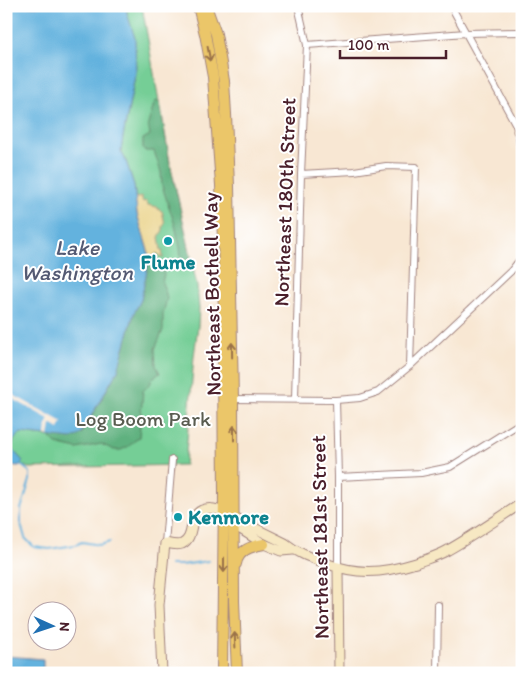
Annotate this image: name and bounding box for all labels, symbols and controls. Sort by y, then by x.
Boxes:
scale bar [340,28,447,60]
text: 100 m [348,36,390,54]
one-way arrow [205,45,214,61]
street label: Northeast 180th Street [268,97,301,307]
street label: Northeast Bothell Way [197,192,226,396]
water label: Lake Washington [21,234,133,286]
marker: Flume [162,235,174,247]
place label: Flume [140,249,196,274]
one-way arrow [228,343,237,359]
park label: Log Boom Park [75,406,211,431]
one-way arrow [229,425,239,442]
street label: Northeast 181st Street [305,435,334,639]
place label: Kenmore [188,504,269,529]
marker: Kenmore [172,511,184,523]
one-way arrow [219,556,229,573]
north arrow [28,602,78,652]
text: N [56,621,73,632]
one-way arrow [230,632,240,648]

